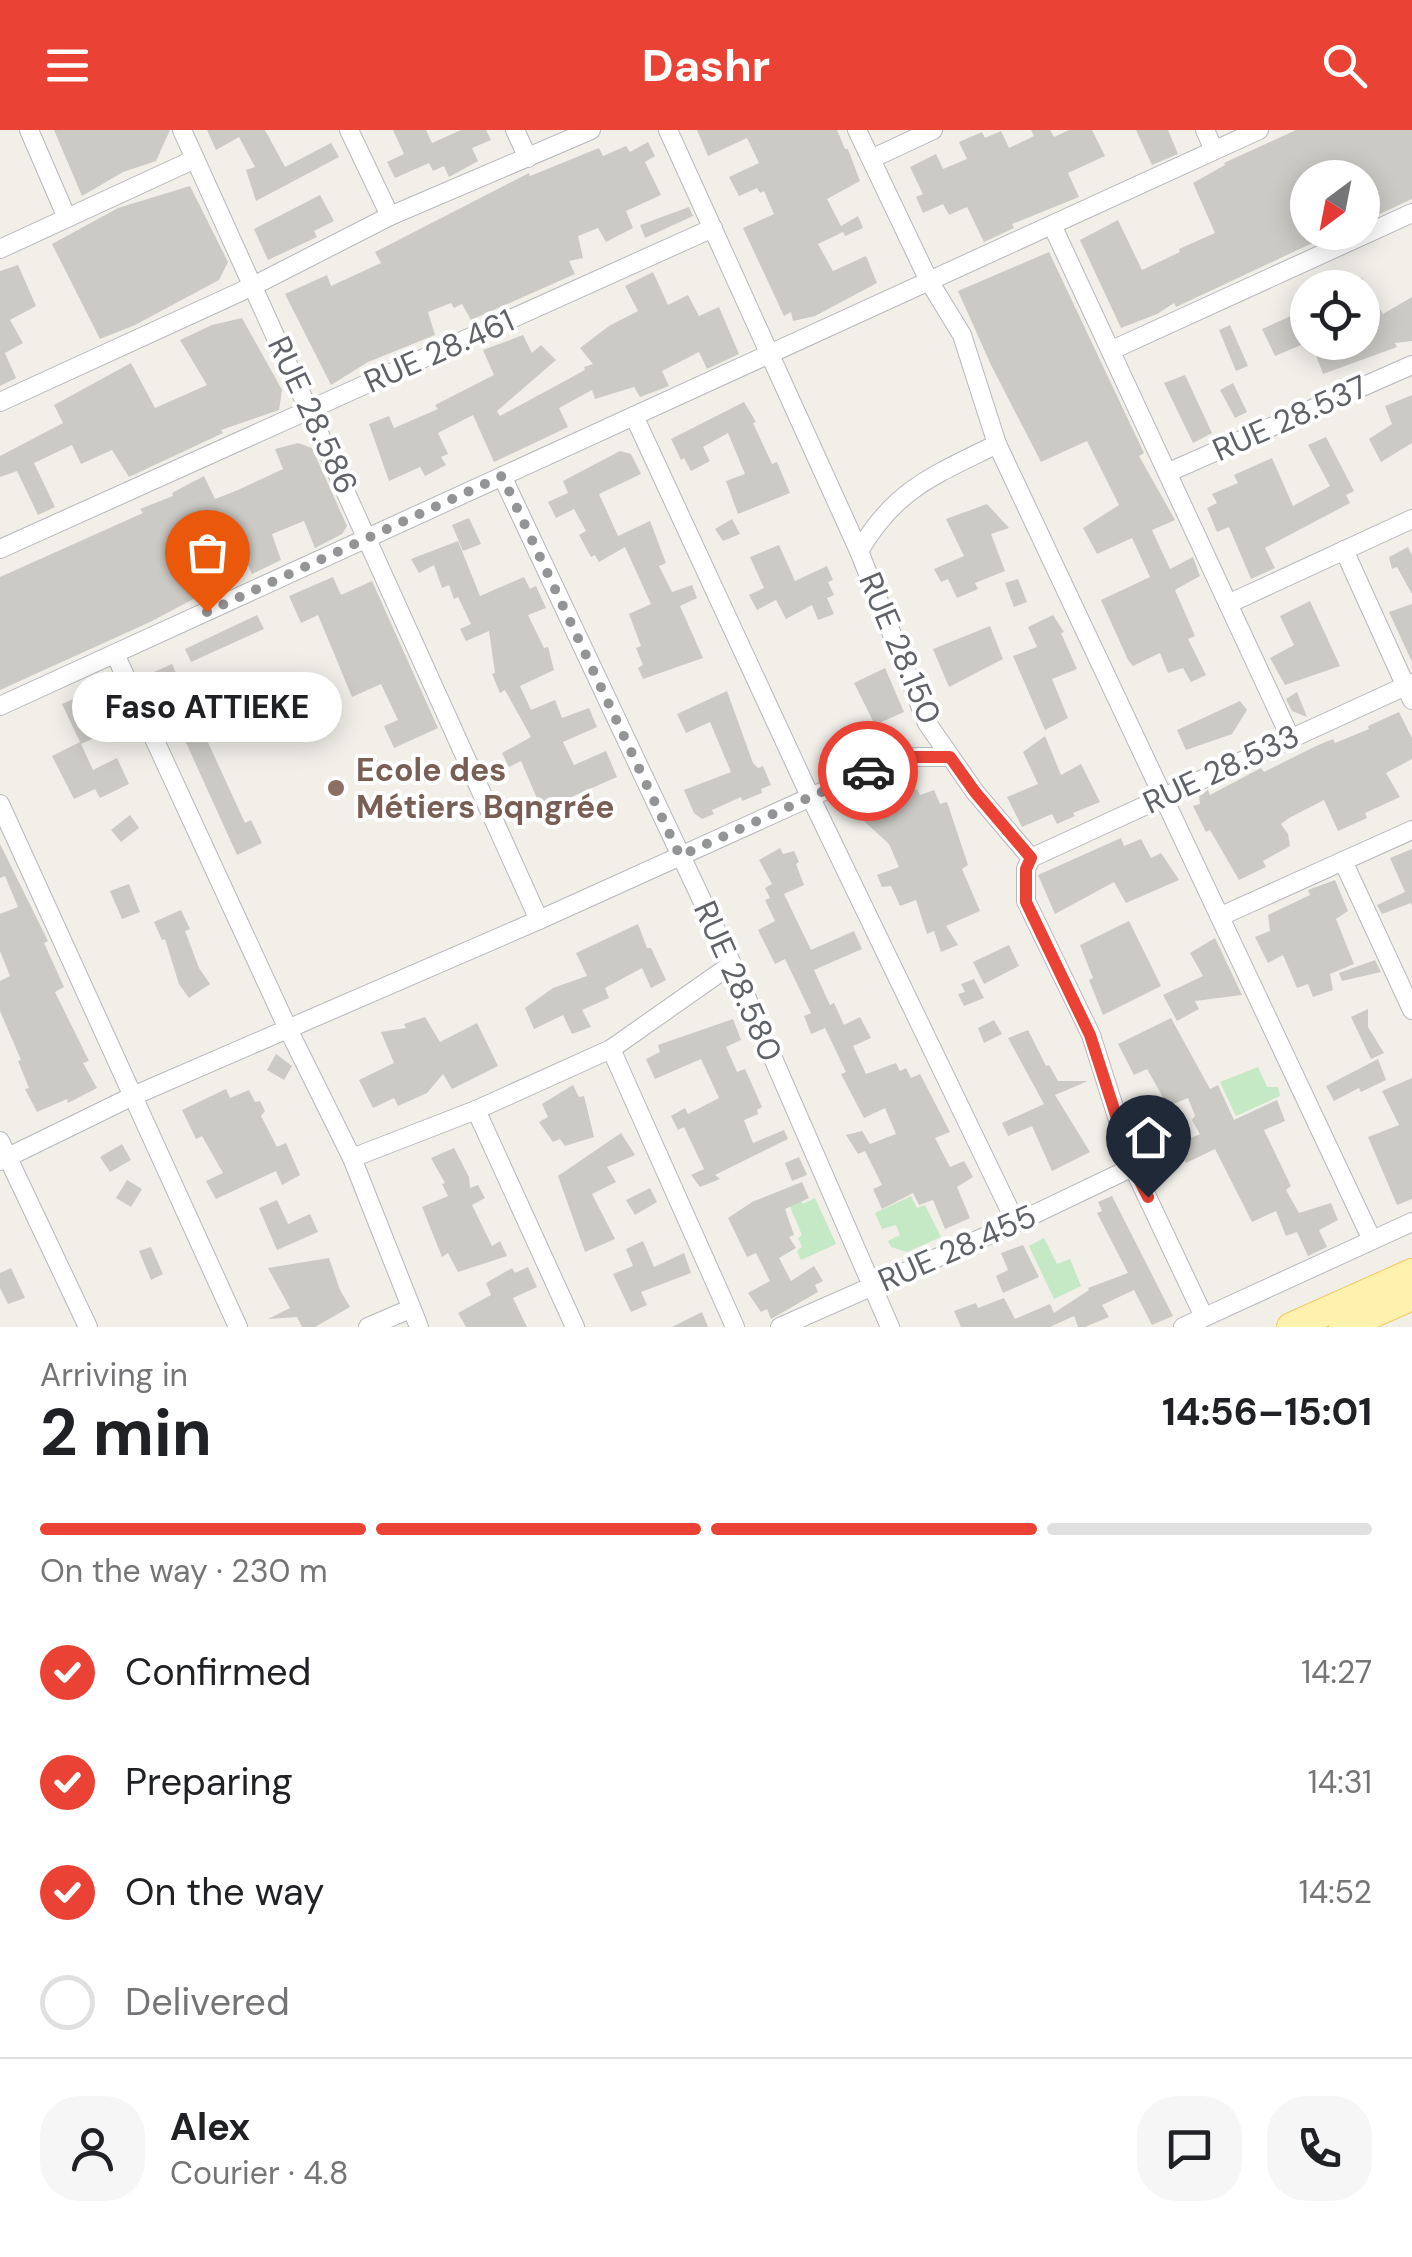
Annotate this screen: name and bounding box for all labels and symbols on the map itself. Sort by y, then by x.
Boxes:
north arrow [1290,160,1380,250]
street label: RUE 28.461 [357,299,521,403]
street label: RUE 28.586 [258,329,368,501]
street label: RUE 28.537 [1206,365,1374,471]
pin [165,510,250,613]
street label: RUE 28.150 [849,566,951,730]
callout: Faso ATTIEKE [72,672,342,742]
street label: RUE 28.533 [1136,715,1306,823]
courier [818,721,918,821]
place label: Ecole des Métiers Bqngrée [356,749,614,828]
marker: Ecole des Métiers Bqngrée [325,777,347,799]
street label: RUE 28.580 [684,894,792,1068]
pin [1106,1095,1191,1198]
street label: RUE 28.455 [871,1195,1043,1301]

